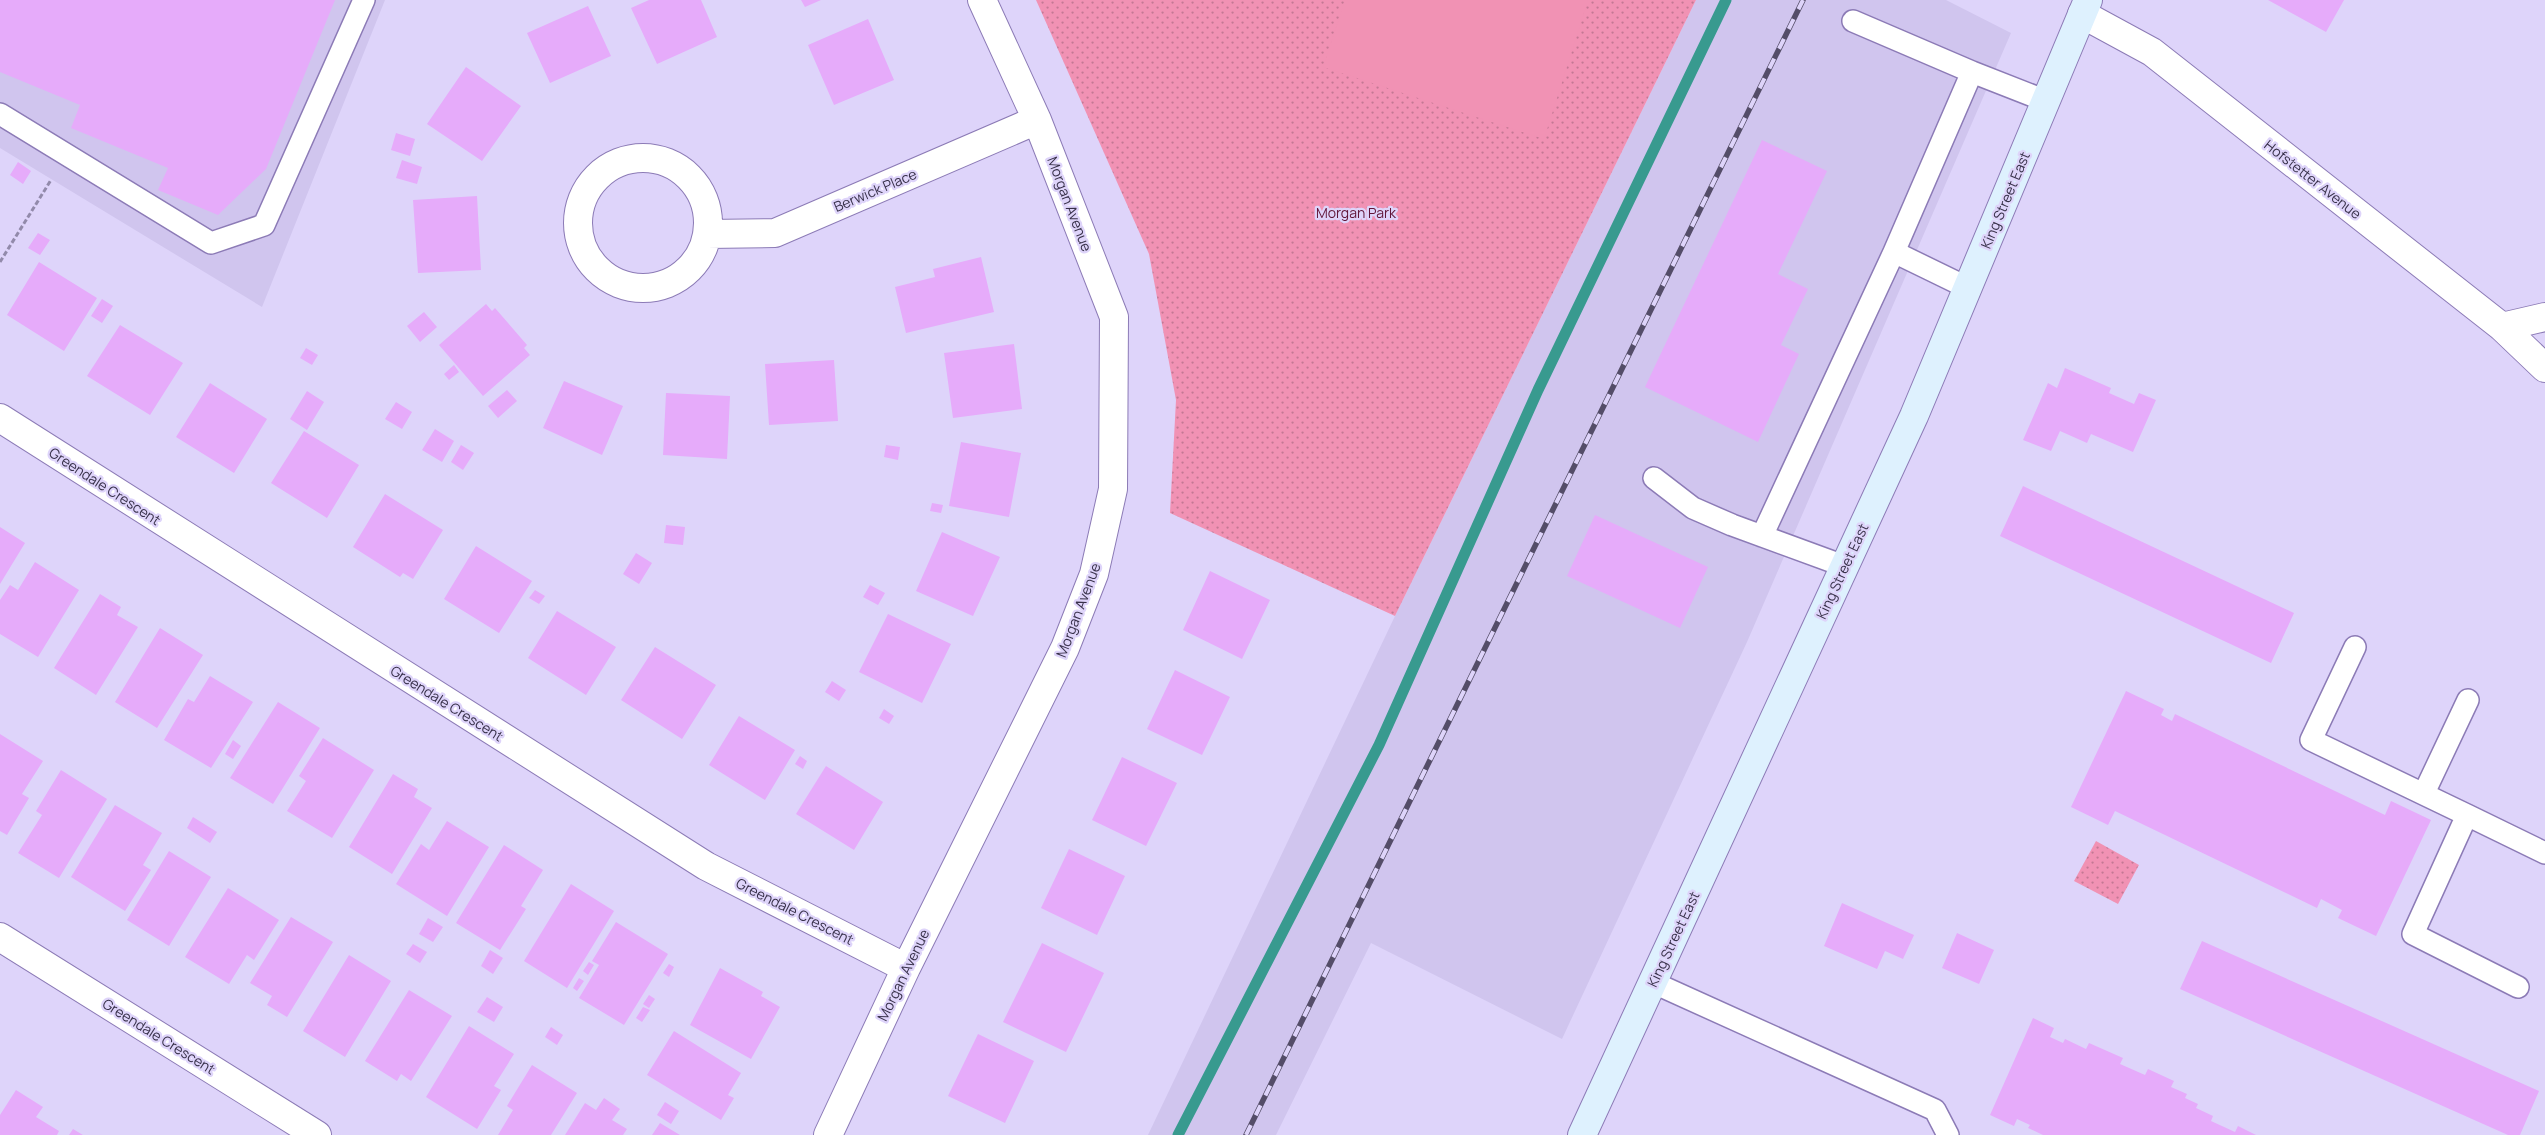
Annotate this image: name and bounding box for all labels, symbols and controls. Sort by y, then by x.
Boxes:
street label: Hofstetter Avenue [2261,135,2365,223]
street label: King Street East [1976,148,2034,251]
street label: Morgan Avenue [1043,154,1097,254]
street label: Berwick Place [831,164,919,216]
park label: Morgan Park [1316,203,1397,222]
street label: Greendale Crescent [46,443,165,529]
street label: King Street East [1811,520,1873,622]
street label: Morgan Avenue [1051,560,1105,660]
street label: Greendale Crescent [387,661,507,746]
street label: Greendale Crescent [733,873,857,949]
street label: King Street East [1642,888,1704,990]
street label: Morgan Avenue [873,926,933,1024]
street label: Greendale Crescent [99,994,219,1079]

